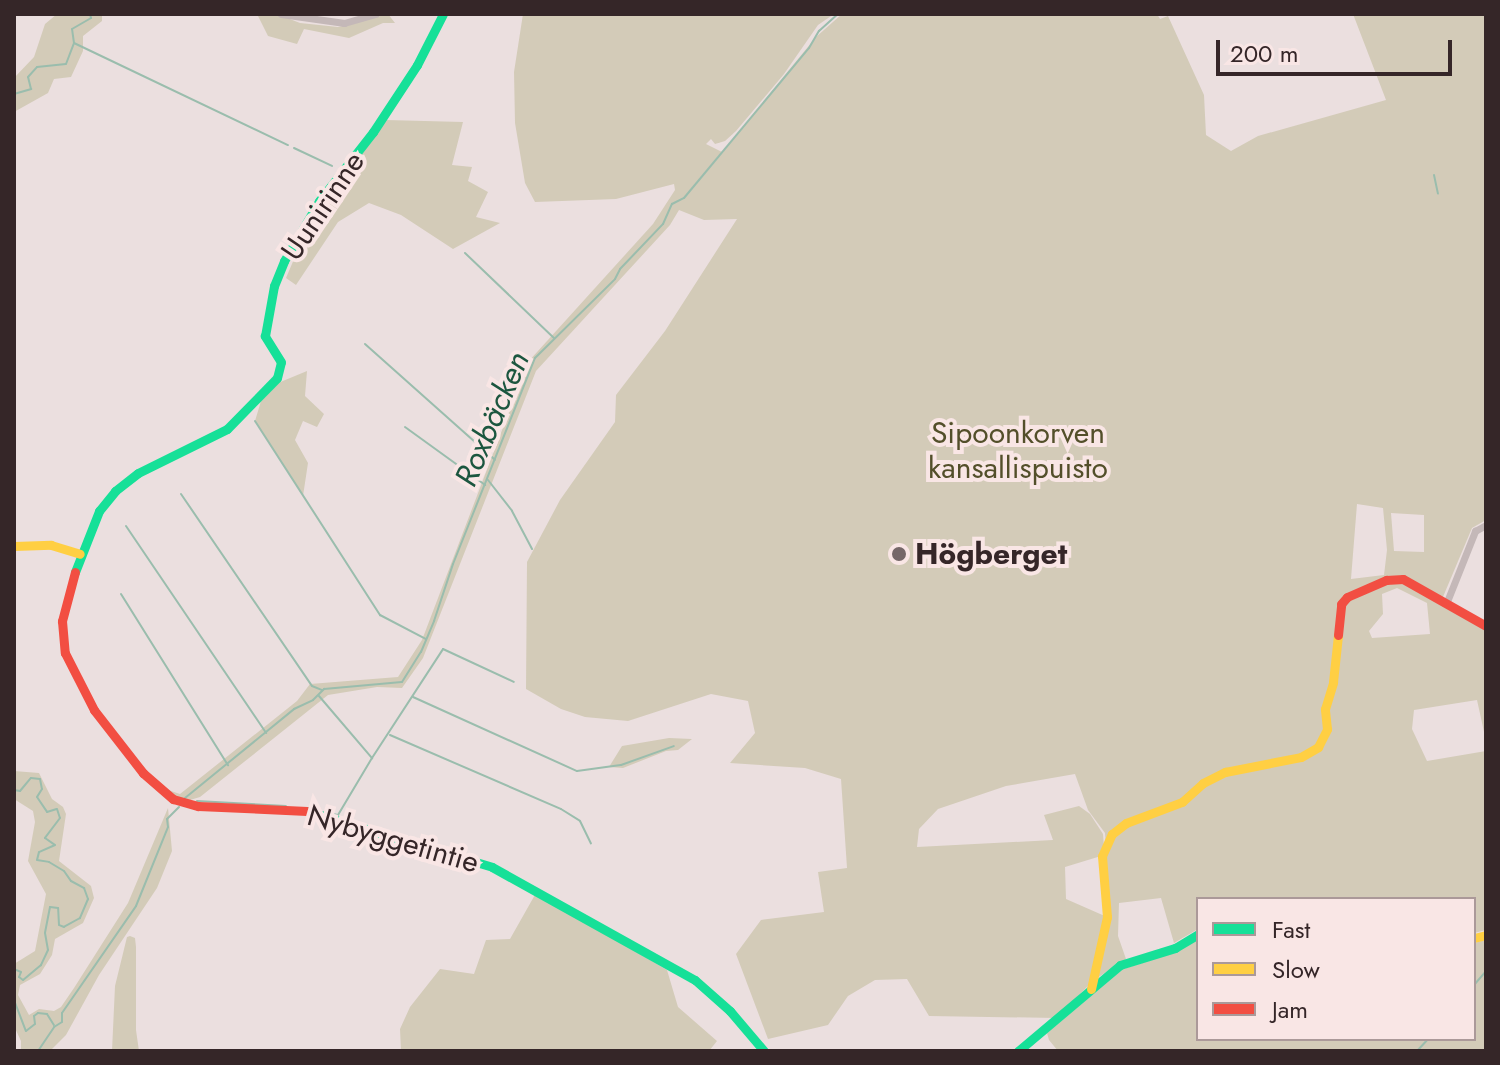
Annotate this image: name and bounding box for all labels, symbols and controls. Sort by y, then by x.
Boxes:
scale bar [1220,24,1456,74]
text: 200 m [1230,36,1298,71]
street label: Uunirinne [274,145,372,267]
water label: Roxbäcken [446,346,538,492]
park label: Sipoonkorven kansallispuisto [928,415,1108,486]
place label: Högberget [915,536,1067,572]
marker: Högberget [890,545,908,563]
street label: Nybyggetintie [303,797,483,881]
legend [1196,897,1476,1041]
text: Fast [1272,912,1310,947]
text: Slow [1272,952,1320,987]
text: Jam [1272,992,1308,1027]

